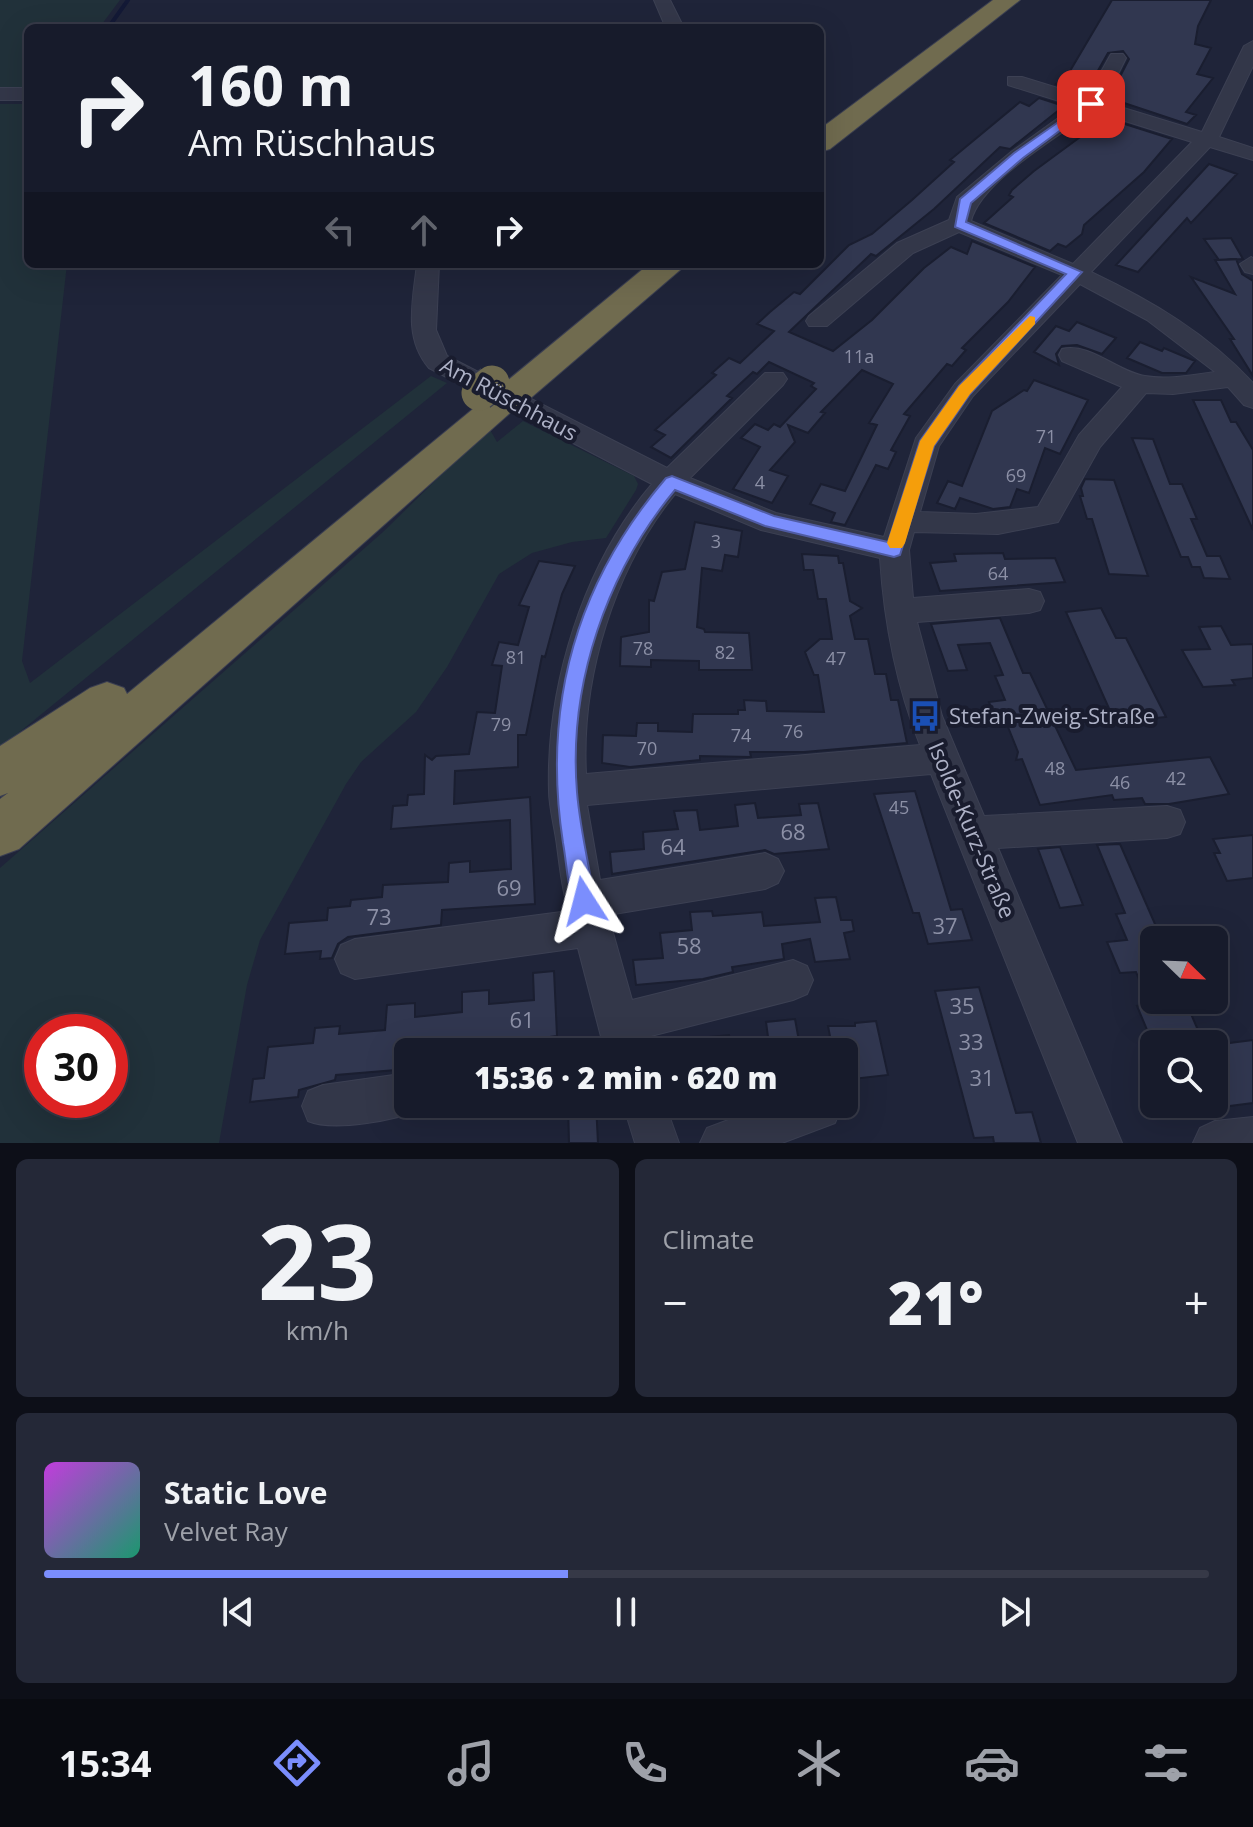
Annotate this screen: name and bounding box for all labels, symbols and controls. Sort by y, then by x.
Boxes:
text: 160 m [188,46,354,122]
icon: right [56,56,160,160]
pin [1057,70,1125,138]
icon: arrive [1069,82,1113,126]
text: Am Rüschhaus [188,118,436,167]
icon: left [318,208,362,252]
icon: ahead [402,208,446,252]
icon: right [486,208,530,252]
house number: 11a [844,344,874,368]
street label: Am Rüschhaus [436,349,583,447]
house number: 71 [1036,424,1056,448]
house number: 69 [1006,463,1026,487]
house number: 4 [755,470,765,494]
house number: 3 [711,529,721,553]
house number: 64 [988,561,1008,585]
house number: 78 [633,636,653,660]
house number: 82 [715,640,735,664]
house number: 81 [506,645,526,669]
house number: 47 [826,646,846,670]
bus stop icon: Stefan-Zweig-Straße [908,699,942,733]
place label: Stefan-Zweig-Straße [949,700,1155,730]
house number: 79 [491,712,511,736]
house number: 76 [783,719,803,743]
house number: 74 [731,723,751,747]
house number: 70 [637,736,657,760]
street label: Isolde-Kurz-Straße [922,737,1024,922]
house number: 48 [1045,756,1065,780]
house number: 42 [1166,766,1186,790]
house number: 46 [1110,770,1130,794]
house number: 45 [889,795,909,819]
house number: 68 [780,816,806,846]
house number: 64 [660,831,686,861]
position arrow [542,859,626,943]
house number: 69 [496,872,522,902]
house number: 73 [366,901,392,931]
house number: 37 [932,910,958,940]
north arrow [1140,926,1228,1014]
map controls [1140,926,1228,1118]
house number: 58 [676,930,702,960]
house number: 35 [949,990,975,1020]
house number: 61 [509,1004,535,1034]
speed limit sign: 30 [24,1014,128,1118]
house number: 33 [958,1026,984,1056]
button: search [1140,1030,1228,1118]
text: 15:36 · 2 min · 620 m [474,1057,778,1098]
house number: 31 [969,1062,995,1092]
text: 23 [258,1189,377,1330]
text: Climate [663,1221,754,1257]
text: 21° [888,1261,984,1343]
text: − [663,1272,688,1332]
text: + [1184,1272,1209,1332]
text: km/h [286,1312,349,1348]
text: Static Love [164,1472,327,1513]
text: Velvet Ray [164,1513,288,1549]
icon: previous [216,1590,260,1634]
icon: pause [604,1590,648,1634]
icon: next [993,1590,1037,1634]
icon: directions [269,1735,325,1791]
icon: music [443,1735,499,1791]
icon: phone [617,1735,673,1791]
icon: climate [791,1735,847,1791]
icon: car [964,1735,1020,1791]
icon: filters [1138,1735,1194,1791]
text: 15:34 [59,1739,151,1788]

